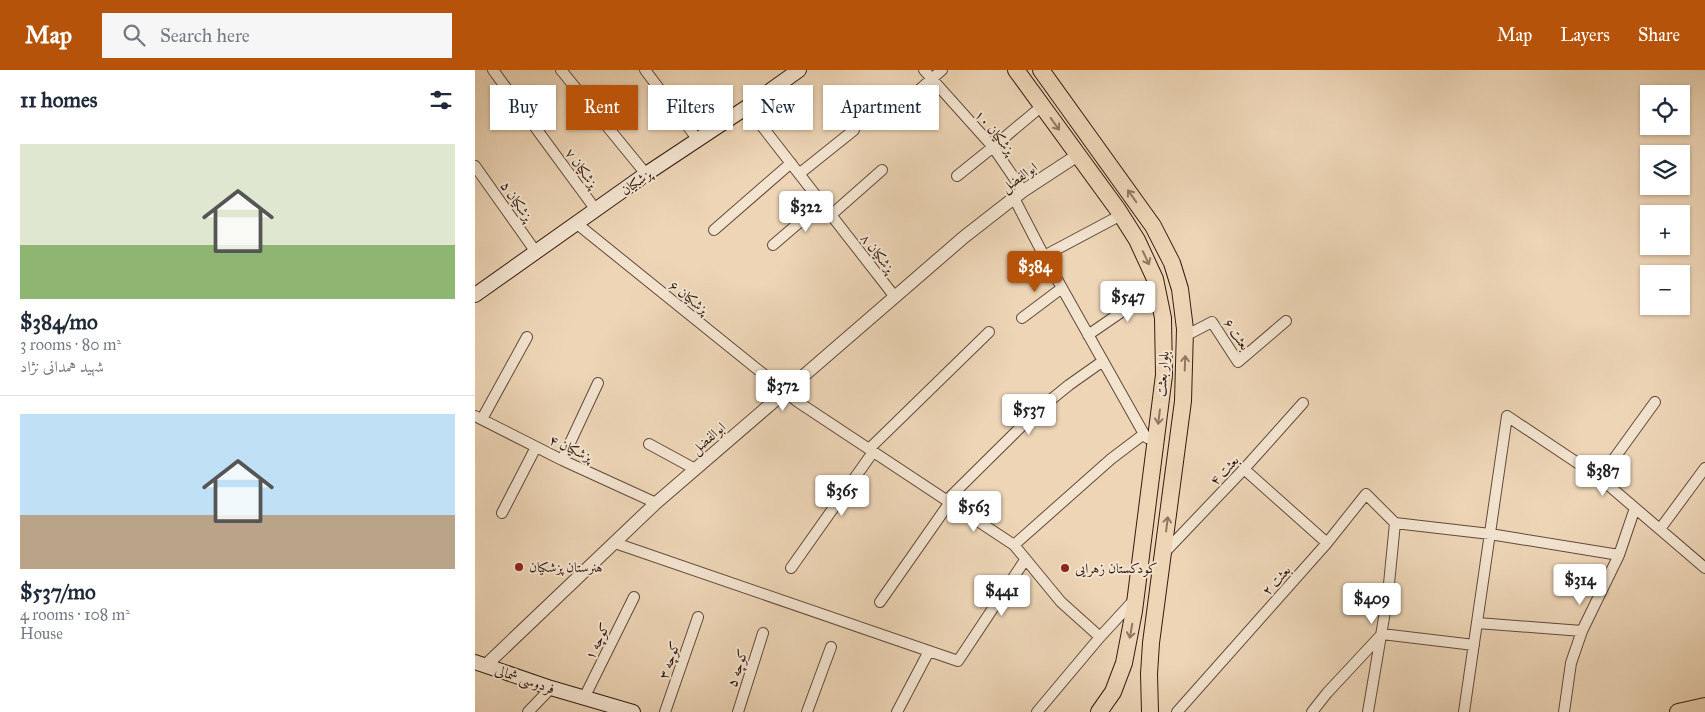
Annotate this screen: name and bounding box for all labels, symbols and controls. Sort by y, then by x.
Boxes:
search box [102,13,452,58]
text: Map [25,20,72,50]
icon: search [120,21,148,49]
text: Search here [160,24,250,47]
text: Map [1497,24,1532,46]
text: Layers [1560,24,1610,46]
text: Share [1638,24,1680,46]
chip: Buy [490,85,556,130]
chip: Rent [566,85,638,130]
chip: Filters [648,85,733,130]
chip: New [743,85,813,130]
chip: Apartment [823,85,939,130]
map controls [1640,85,1690,315]
button: locate [1640,85,1690,135]
icon: filters [427,86,455,114]
text: 11 homes [20,87,97,113]
street label: پزشکیان ۱۰ [971,106,1019,159]
one-way arrow [1050,117,1060,131]
street label: پزشکیان ۷ [561,145,603,193]
button: layers [1640,145,1690,195]
street label: ابوالفضل [998,159,1042,198]
street label: پزشکیان [617,165,656,199]
icon: home [193,176,283,266]
street label: پزشکیان ۵ [497,178,537,226]
one-way arrow [1127,189,1137,203]
pin: $322 [776,190,836,233]
text: $322 [790,197,822,216]
button: + [1640,205,1690,255]
street label: پزشکیان ۸ [857,230,899,278]
pin: $384 [1005,250,1065,293]
one-way arrow [1141,250,1151,265]
text: $384 [1018,257,1052,276]
button: − [1640,265,1690,315]
street label: پزشکیان ۶ [666,277,713,319]
pin: $547 [1098,280,1158,323]
text: $547 [1111,287,1145,306]
text: $384/mo [20,309,98,335]
street label: بعثت ۶ [1220,315,1254,354]
text: 3 rooms · 80 m² [20,335,121,354]
street label: بلوار بعثت [1152,350,1173,398]
one-way arrow [1180,355,1190,372]
text: شهید همدانی نژاد [20,357,104,376]
pin: $372 [753,370,813,412]
text: $372 [767,376,799,395]
pin: $537 [999,394,1059,436]
text: $537 [1013,400,1045,419]
one-way arrow [1154,409,1164,425]
street label: ابوالفضل [687,419,730,460]
street label: پزشکیان ۴ [547,431,596,466]
icon: home [193,446,283,536]
street label: بعثت ۴ [1206,452,1243,489]
pin: $387 [1573,454,1633,497]
text: $387 [1586,461,1620,480]
pin: $365 [812,474,872,517]
text: $365 [826,481,858,500]
pin: $563 [944,490,1004,533]
text: $563 [958,497,990,516]
one-way arrow [1162,517,1172,533]
place label: هنرستان پزشکیان [529,559,603,576]
place label: کودکستان زهرایی [1075,560,1157,578]
marker: هنرستان پزشکیان [513,561,525,573]
street label: بعثت ۲ [1258,561,1295,599]
marker: کودکستان زهرایی [1059,562,1071,574]
pin: $314 [1550,564,1610,606]
text: $314 [1564,570,1596,589]
pin: $441 [972,574,1032,617]
text: $537/mo [20,579,96,605]
text: $441 [985,581,1019,600]
pin: $409 [1342,582,1402,625]
text: $409 [1354,589,1390,608]
text: 4 rooms · 108 m² [20,605,130,624]
street label: کوچه ۱ [581,620,615,663]
one-way arrow [1125,622,1135,638]
text: House [20,624,63,643]
street label: کوچه ۳ [655,639,685,682]
street label: کوچه ۵ [723,647,753,690]
street label: فردوسی شمالی [492,661,557,699]

